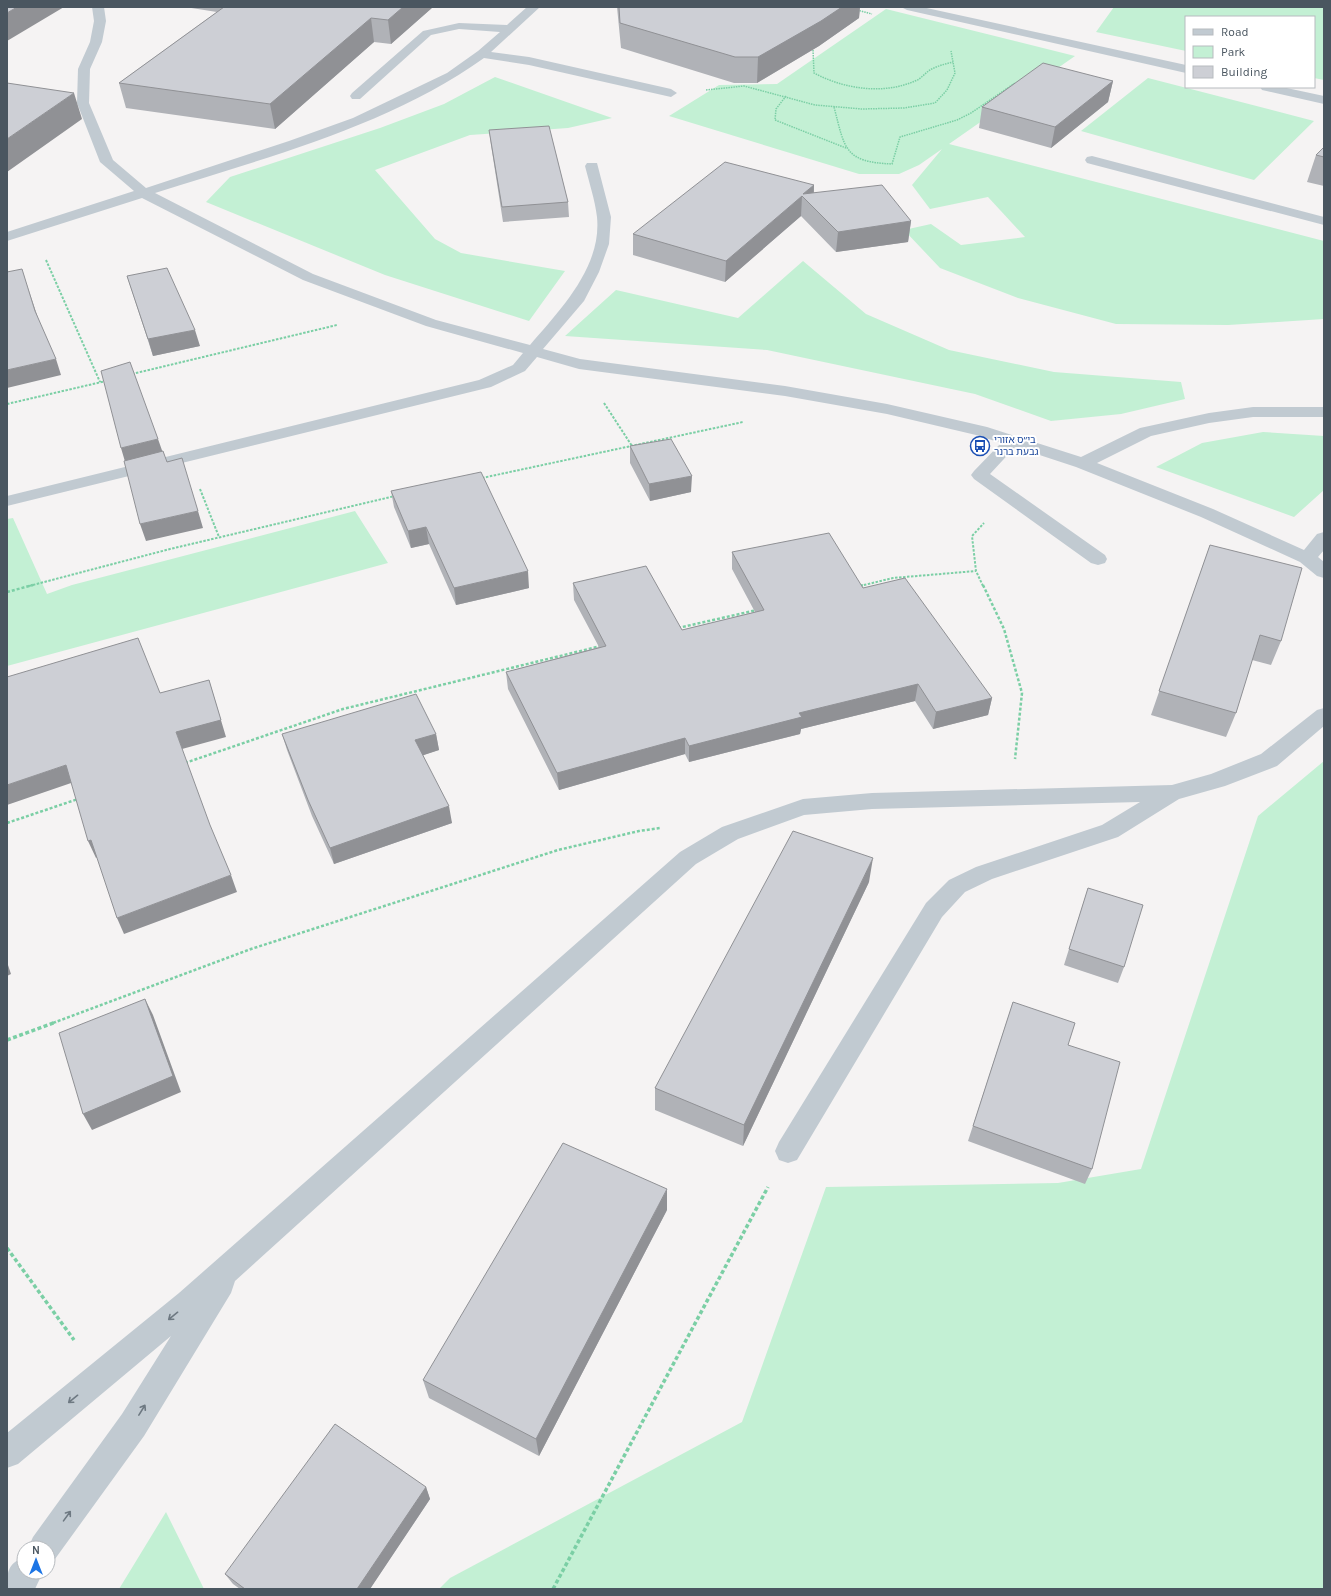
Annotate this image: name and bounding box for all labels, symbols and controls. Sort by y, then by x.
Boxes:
legend [1185,16,1315,88]
text: Road [1221,25,1249,39]
text: Park [1221,45,1246,59]
text: Building [1221,65,1268,79]
place label: בי״ס אזורי גבעת ברנר [994,434,1039,458]
bus stop icon: בי״ס אזורי גבעת ברנר [969,435,991,457]
one-way arrow [168,1312,179,1320]
one-way arrow [68,1394,78,1403]
one-way arrow [138,1405,146,1416]
one-way arrow [62,1511,71,1522]
north arrow [16,1540,56,1580]
text: N [32,1544,40,1557]

